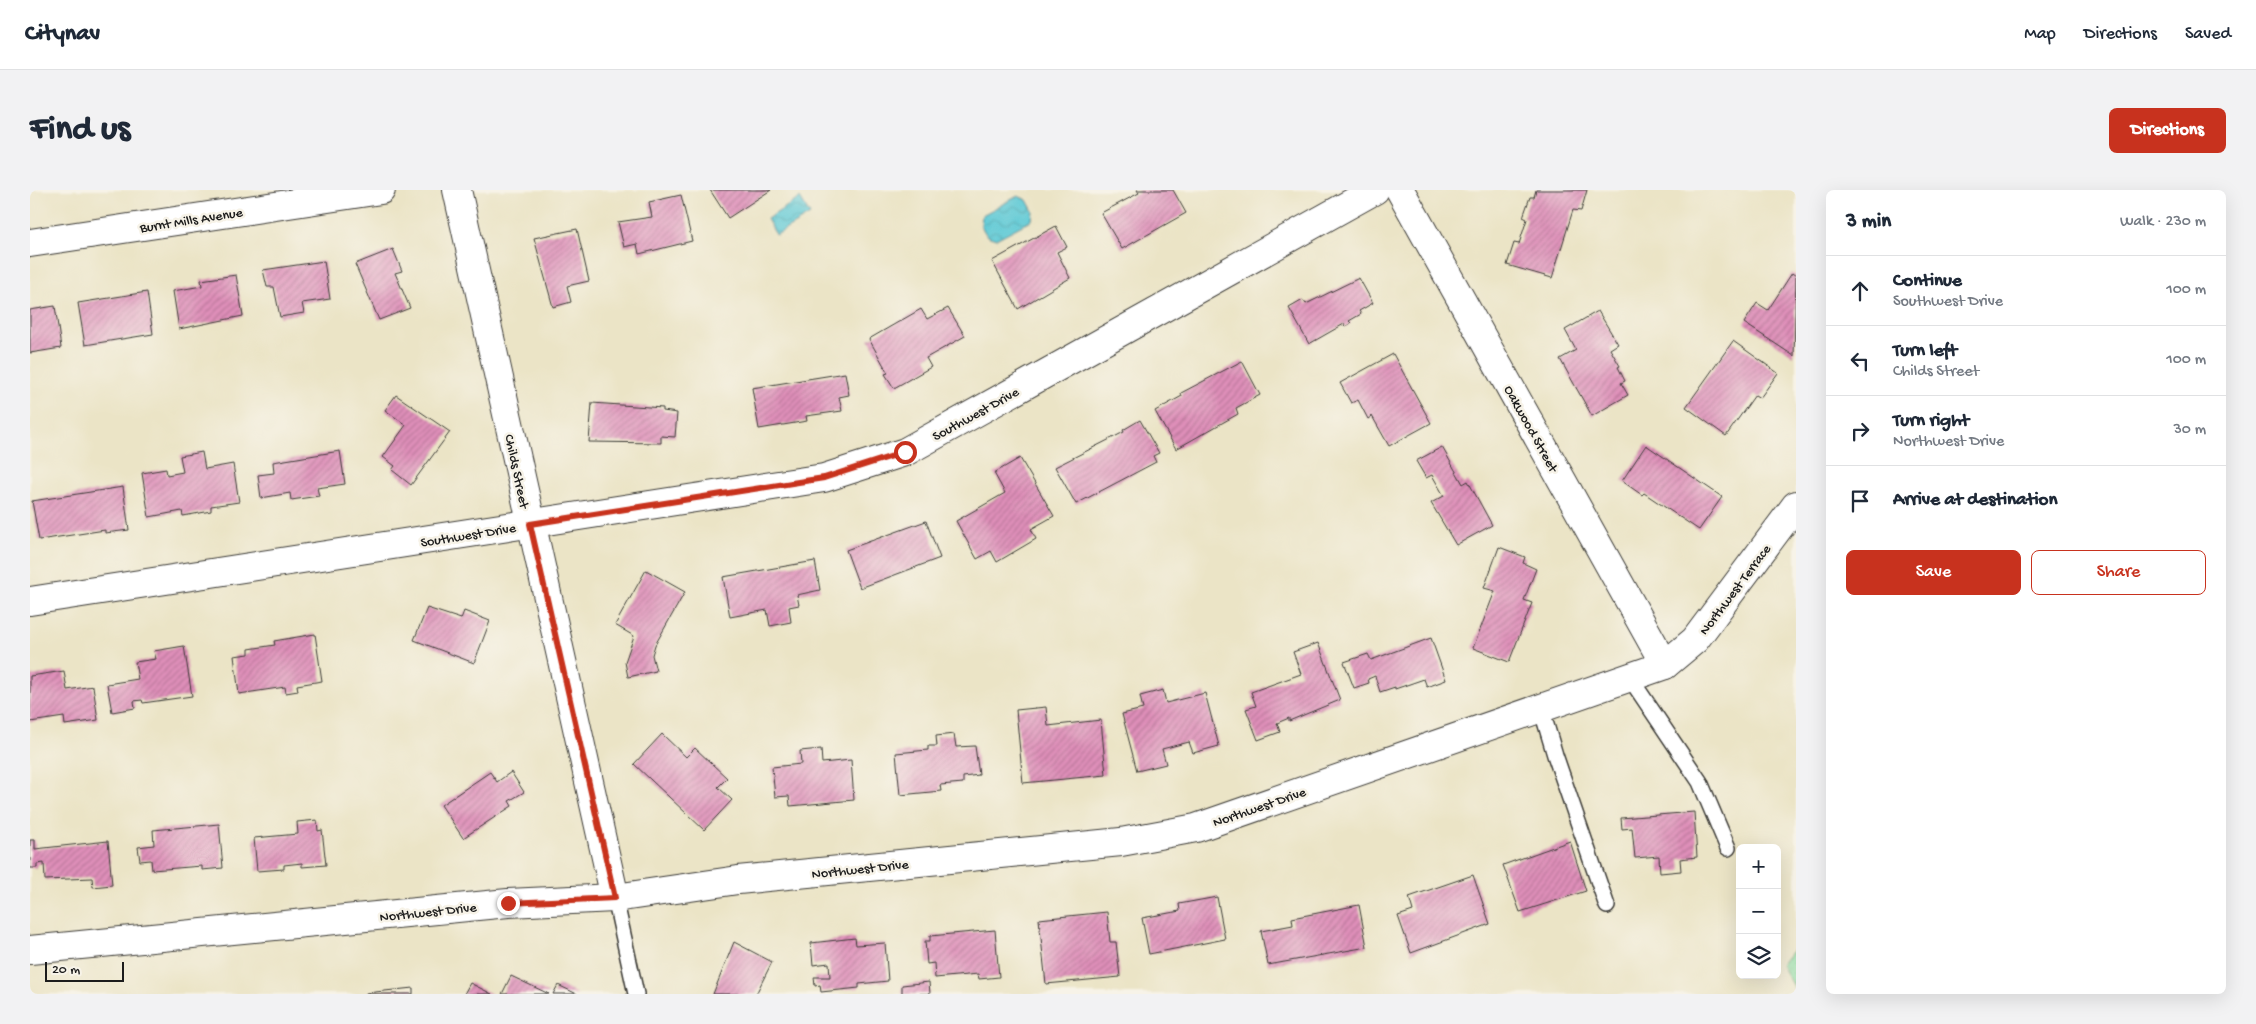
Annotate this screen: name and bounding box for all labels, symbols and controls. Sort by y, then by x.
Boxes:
text: Citynav [25,20,100,49]
text: Map [2024,24,2056,45]
text: Directions [2084,24,2157,45]
text: Saved [2185,24,2231,45]
button: Directions [2109,108,2226,153]
text: Find us [30,110,130,151]
street label: Burnt Mills Avenue [138,205,245,238]
text: 3 min [1846,210,1891,235]
text: Walk · 230 m [2120,213,2206,232]
text: Continue [1893,270,1962,293]
icon: ahead [1846,277,1874,305]
text: 100 m [2166,281,2206,300]
text: Southwest Drive [1893,293,2003,312]
text: Turn left [1893,340,1957,363]
icon: left [1846,347,1874,375]
text: 100 m [2166,351,2206,370]
text: Childs Street [1893,363,1979,382]
street label: Oakwood Street [1499,383,1561,477]
street label: Southwest Drive [930,384,1023,446]
text: Turn right [1893,410,1969,433]
icon: right [1846,417,1874,445]
text: 30 m [2173,421,2206,440]
street label: Childs Street [499,433,532,511]
text: Northwest Drive [1893,433,2004,452]
route start [894,441,917,464]
icon: arrive [1846,487,1874,515]
text: Arrive at destination [1893,489,2057,512]
street label: Southwest Drive [419,520,518,552]
street label: Northwest Terrace [1696,541,1776,639]
button: Save [1846,550,2021,595]
button: Share [2031,550,2206,595]
street label: Northwest Drive [1211,784,1309,832]
map controls [1736,844,1781,979]
button: + [1736,844,1781,889]
street label: Northwest Drive [811,857,910,884]
button: − [1736,889,1781,934]
route end [497,892,520,915]
street label: Northwest Drive [379,900,478,927]
button: layers [1736,934,1781,979]
scale bar [45,959,124,982]
text: 20 m [52,962,80,979]

